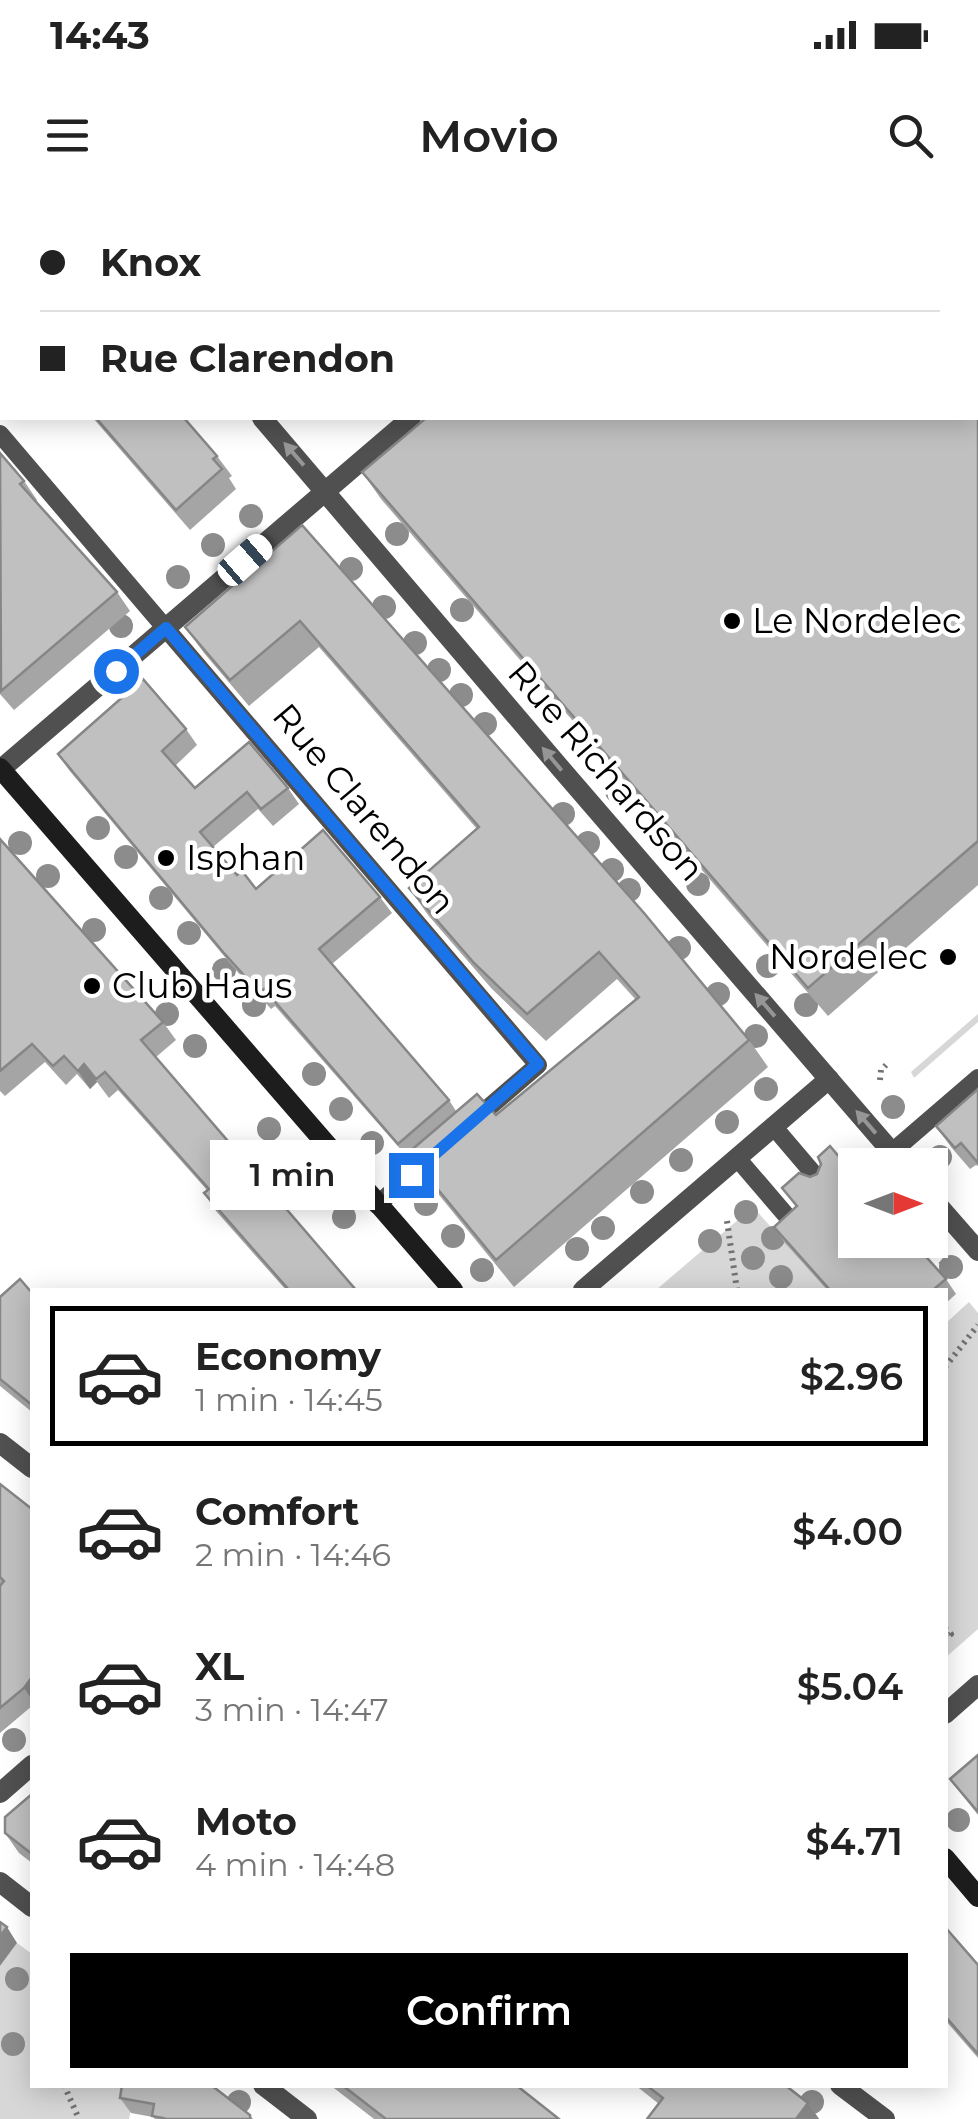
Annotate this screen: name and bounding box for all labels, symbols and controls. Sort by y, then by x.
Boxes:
text: 14:43 [50,12,150,59]
icon: menu [40,108,95,163]
text: Movio [419,108,559,163]
icon: search [883,108,938,163]
text: Knox [100,239,201,286]
text: Rue Clarendon [100,335,395,382]
one-way arrow [284,442,306,467]
car [213,529,277,591]
place label: Le Nordelec [752,599,962,642]
marker: Le Nordelec [721,610,743,632]
route start [94,649,139,694]
street label: Rue Richardson [499,652,714,890]
street label: Rue Clarendon [264,695,465,923]
one-way arrow [542,747,563,772]
place label: Isphan [186,836,305,879]
marker: Isphan [155,847,177,869]
place label: Nordelec [769,935,928,978]
marker: Nordelec [937,946,959,968]
place label: Club Haus [112,964,292,1007]
marker: Club Haus [81,975,103,997]
one-way arrow [754,993,776,1018]
one-way arrow [855,1110,877,1135]
callout: 1 min [211,1140,376,1210]
north arrow [838,1148,948,1258]
map controls [838,1148,948,1258]
route end [389,1153,434,1198]
text: 1 min [250,1155,335,1194]
icon: car [75,1331,165,1421]
text: Economy [195,1333,381,1380]
text: $2.96 [800,1353,903,1400]
text: 1 min · 14:45 [195,1380,383,1419]
icon: car [75,1486,165,1576]
text: Comfort [195,1488,359,1535]
text: $4.00 [792,1508,903,1555]
text: 2 min · 14:46 [195,1535,391,1574]
icon: car [75,1641,165,1731]
text: XL [195,1643,244,1690]
text: $5.04 [797,1663,903,1710]
text: 3 min · 14:47 [195,1690,389,1729]
icon: car [75,1796,165,1886]
text: Moto [195,1798,297,1845]
text: $4.71 [805,1818,903,1865]
text: 4 min · 14:48 [195,1845,395,1884]
button: Confirm [70,1953,908,2068]

